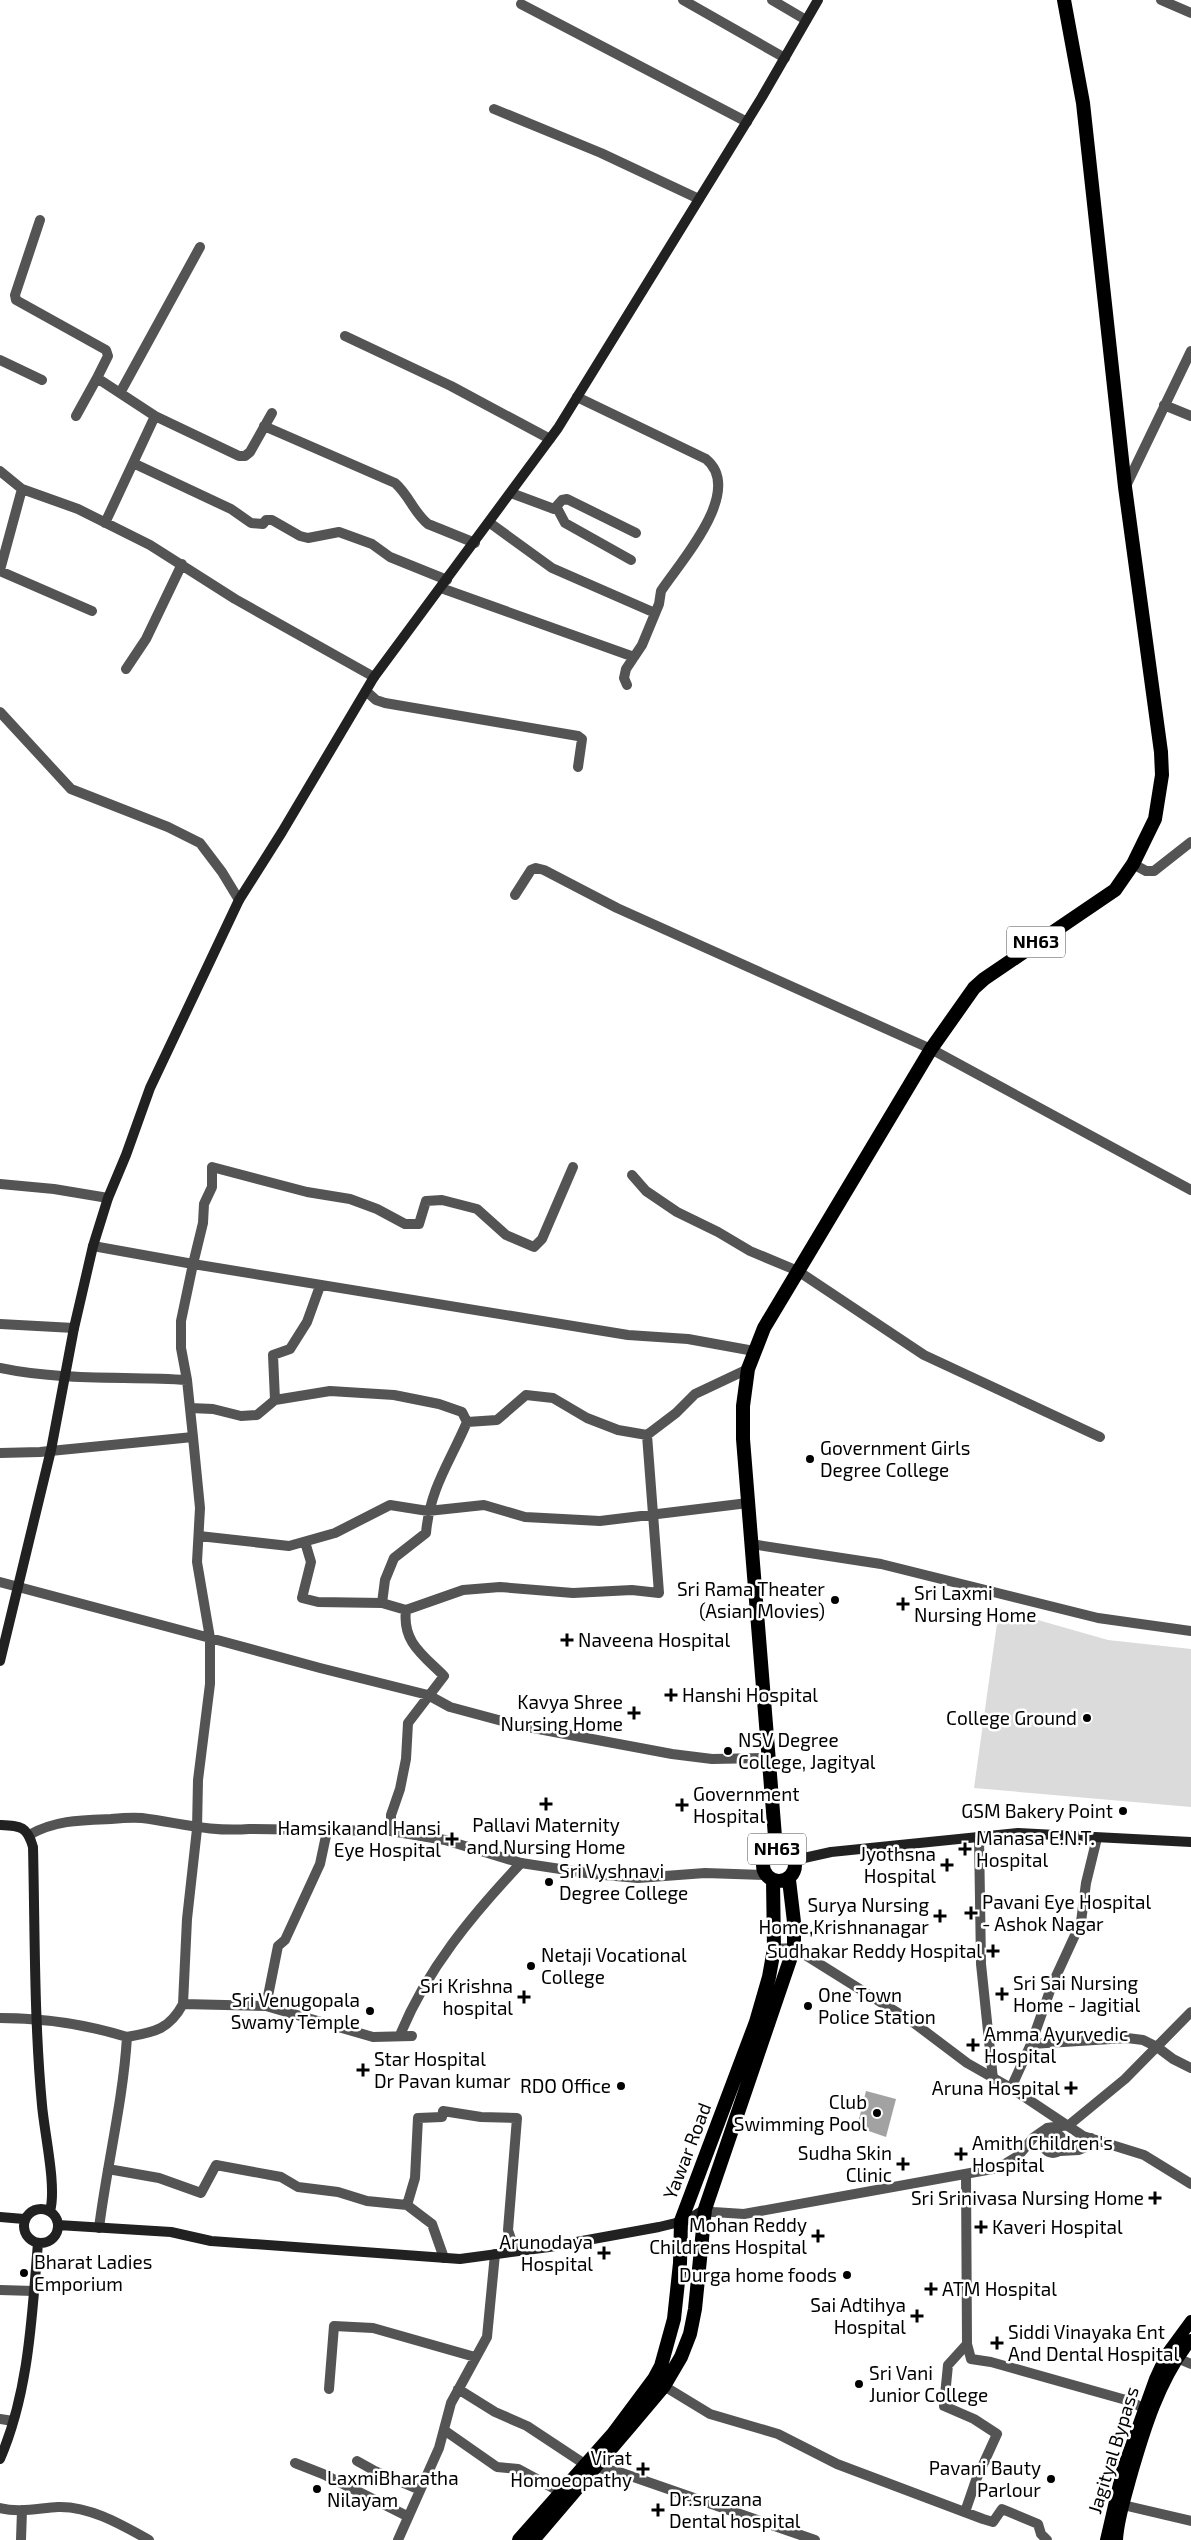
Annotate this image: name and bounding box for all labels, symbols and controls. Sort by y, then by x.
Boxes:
road number: NH63 [1007,926,1065,958]
place label: Government Girls Degree College [820,1436,970,1481]
marker: Government Girls Degree College [804,1453,816,1465]
place label: Sri Rama Theater (Asian Movies) [677,1577,825,1622]
place label: Sri Laxmi Nursing Home [914,1581,1036,1626]
marker: Sri Rama Theater (Asian Movies) [829,1594,841,1606]
marker: Sri Laxmi Nursing Home [896,1597,910,1611]
place label: Naveena Hospital [578,1628,730,1651]
marker: Naveena Hospital [560,1633,574,1647]
place label: Hanshi Hospital [682,1683,818,1706]
marker: Hanshi Hospital [664,1688,678,1702]
place label: Kavya Shree Nursing Home [501,1690,623,1735]
marker: Kavya Shree Nursing Home [627,1706,641,1720]
place label: College Ground [946,1706,1077,1729]
marker: College Ground [1081,1712,1093,1724]
place label: NSV Degree College, Jagityal [738,1728,876,1773]
marker: NSV Degree College, Jagityal [722,1745,734,1757]
place label: Government Hospital [693,1782,800,1827]
marker: Pallavi Maternity and Nursing Home [539,1797,553,1811]
marker: Government Hospital [675,1798,689,1812]
place label: GSM Bakery Point [961,1799,1113,1822]
marker: GSM Bakery Point [1117,1805,1129,1817]
place label: Pallavi Maternity and Nursing Home [466,1813,626,1858]
place label: Hamsika and Hansi Eye Hospital [277,1816,441,1861]
place label: Manasa E.N.T. Hospital [976,1826,1095,1871]
marker: Hamsika and Hansi Eye Hospital [445,1832,459,1846]
road number: NH63 [748,1834,806,1865]
place label: Jyothsna Hospital [859,1842,936,1887]
marker: Manasa E.N.T. Hospital [958,1842,972,1856]
marker: Jyothsna Hospital [940,1858,954,1872]
place label: Sri Vyshnavi Degree College [559,1859,688,1904]
marker: Sri Vyshnavi Degree College [543,1876,555,1888]
place label: Pavani Eye Hospital - Ashok Nagar [982,1890,1152,1935]
place label: Surya Nursing Home,Krishnanagar [759,1893,929,1938]
marker: Pavani Eye Hospital - Ashok Nagar [964,1906,978,1920]
marker: Surya Nursing Home,Krishnanagar [933,1909,947,1923]
place label: Sudhakar Reddy Hospital [767,1939,982,1962]
place label: Netaji Vocational College [541,1943,687,1988]
marker: Sudhakar Reddy Hospital [986,1944,1000,1958]
marker: Netaji Vocational College [525,1960,537,1972]
place label: Sri Sai Nursing Home - Jagitial [1013,1971,1141,2016]
place label: Sri Krishna hospital [420,1974,513,2019]
place label: One Town Police Station [818,1983,936,2028]
marker: Sri Sai Nursing Home - Jagitial [995,1987,1009,2001]
place label: Sri Venugopala Swamy Temple [231,1988,360,2033]
marker: Sri Krishna hospital [517,1990,531,2004]
marker: One Town Police Station [802,2000,814,2012]
marker: Sri Venugopala Swamy Temple [364,2005,376,2017]
place label: Amma Ayurvedic Hospital [984,2022,1128,2067]
marker: Amma Ayurvedic Hospital [966,2038,980,2052]
place label: Star Hospital Dr Pavan kumar [374,2047,511,2092]
marker: Star Hospital Dr Pavan kumar [356,2063,370,2077]
place label: RDO Office [520,2074,611,2097]
place label: Aruna Hospital [932,2076,1060,2099]
marker: RDO Office [615,2080,627,2092]
marker: Aruna Hospital [1064,2081,1078,2095]
place label: Club Swimming Pool [734,2090,867,2135]
street label: Yawar Road [658,2099,715,2202]
marker: Club Swimming Pool [871,2107,883,2119]
place label: Amith Children's Hospital [972,2131,1113,2176]
place label: Sudha Skin Clinic [798,2141,892,2186]
marker: Amith Children's Hospital [954,2147,968,2161]
marker: Sudha Skin Clinic [896,2157,910,2171]
place label: Sri Srinivasa Nursing Home [911,2186,1144,2209]
marker: Sri Srinivasa Nursing Home [1148,2191,1162,2205]
place label: Mohan Reddy Childrens Hospital [649,2213,807,2258]
place label: Kaveri Hospital [992,2215,1123,2238]
marker: Kaveri Hospital [974,2220,988,2234]
marker: Mohan Reddy Childrens Hospital [811,2229,825,2243]
place label: Arunodaya Hospital [499,2230,593,2275]
marker: Arunodaya Hospital [597,2246,611,2260]
place label: Bharat Ladies Emporium [34,2250,152,2295]
place label: Durga home foods [679,2263,837,2286]
marker: Bharat Ladies Emporium [18,2267,30,2279]
marker: Durga home foods [841,2269,853,2281]
place label: ATM Hospital [942,2277,1057,2300]
marker: ATM Hospital [924,2282,938,2296]
place label: Sai Adtihya Hospital [810,2293,906,2338]
marker: Sai Adtihya Hospital [910,2309,924,2323]
place label: Siddi Vinayaka Ent And Dental Hospital [1008,2320,1179,2365]
marker: Siddi Vinayaka Ent And Dental Hospital [990,2336,1004,2350]
place label: Sri Vani Junior College [869,2361,988,2406]
marker: Sri Vani Junior College [853,2378,865,2390]
street label: Jagityal Bypass [1082,2383,1143,2516]
place label: Virat Homoeopathy [510,2446,632,2491]
place label: Pavani Bauty Parlour [929,2456,1041,2501]
marker: Virat Homoeopathy [636,2462,650,2476]
place label: LaxmiBharatha Nilayam [327,2466,459,2511]
marker: Pavani Bauty Parlour [1045,2473,1057,2485]
marker: LaxmiBharatha Nilayam [311,2483,323,2495]
place label: Dr.sruzana Dental hospital [669,2487,801,2532]
marker: Dr.sruzana Dental hospital [651,2503,665,2517]

